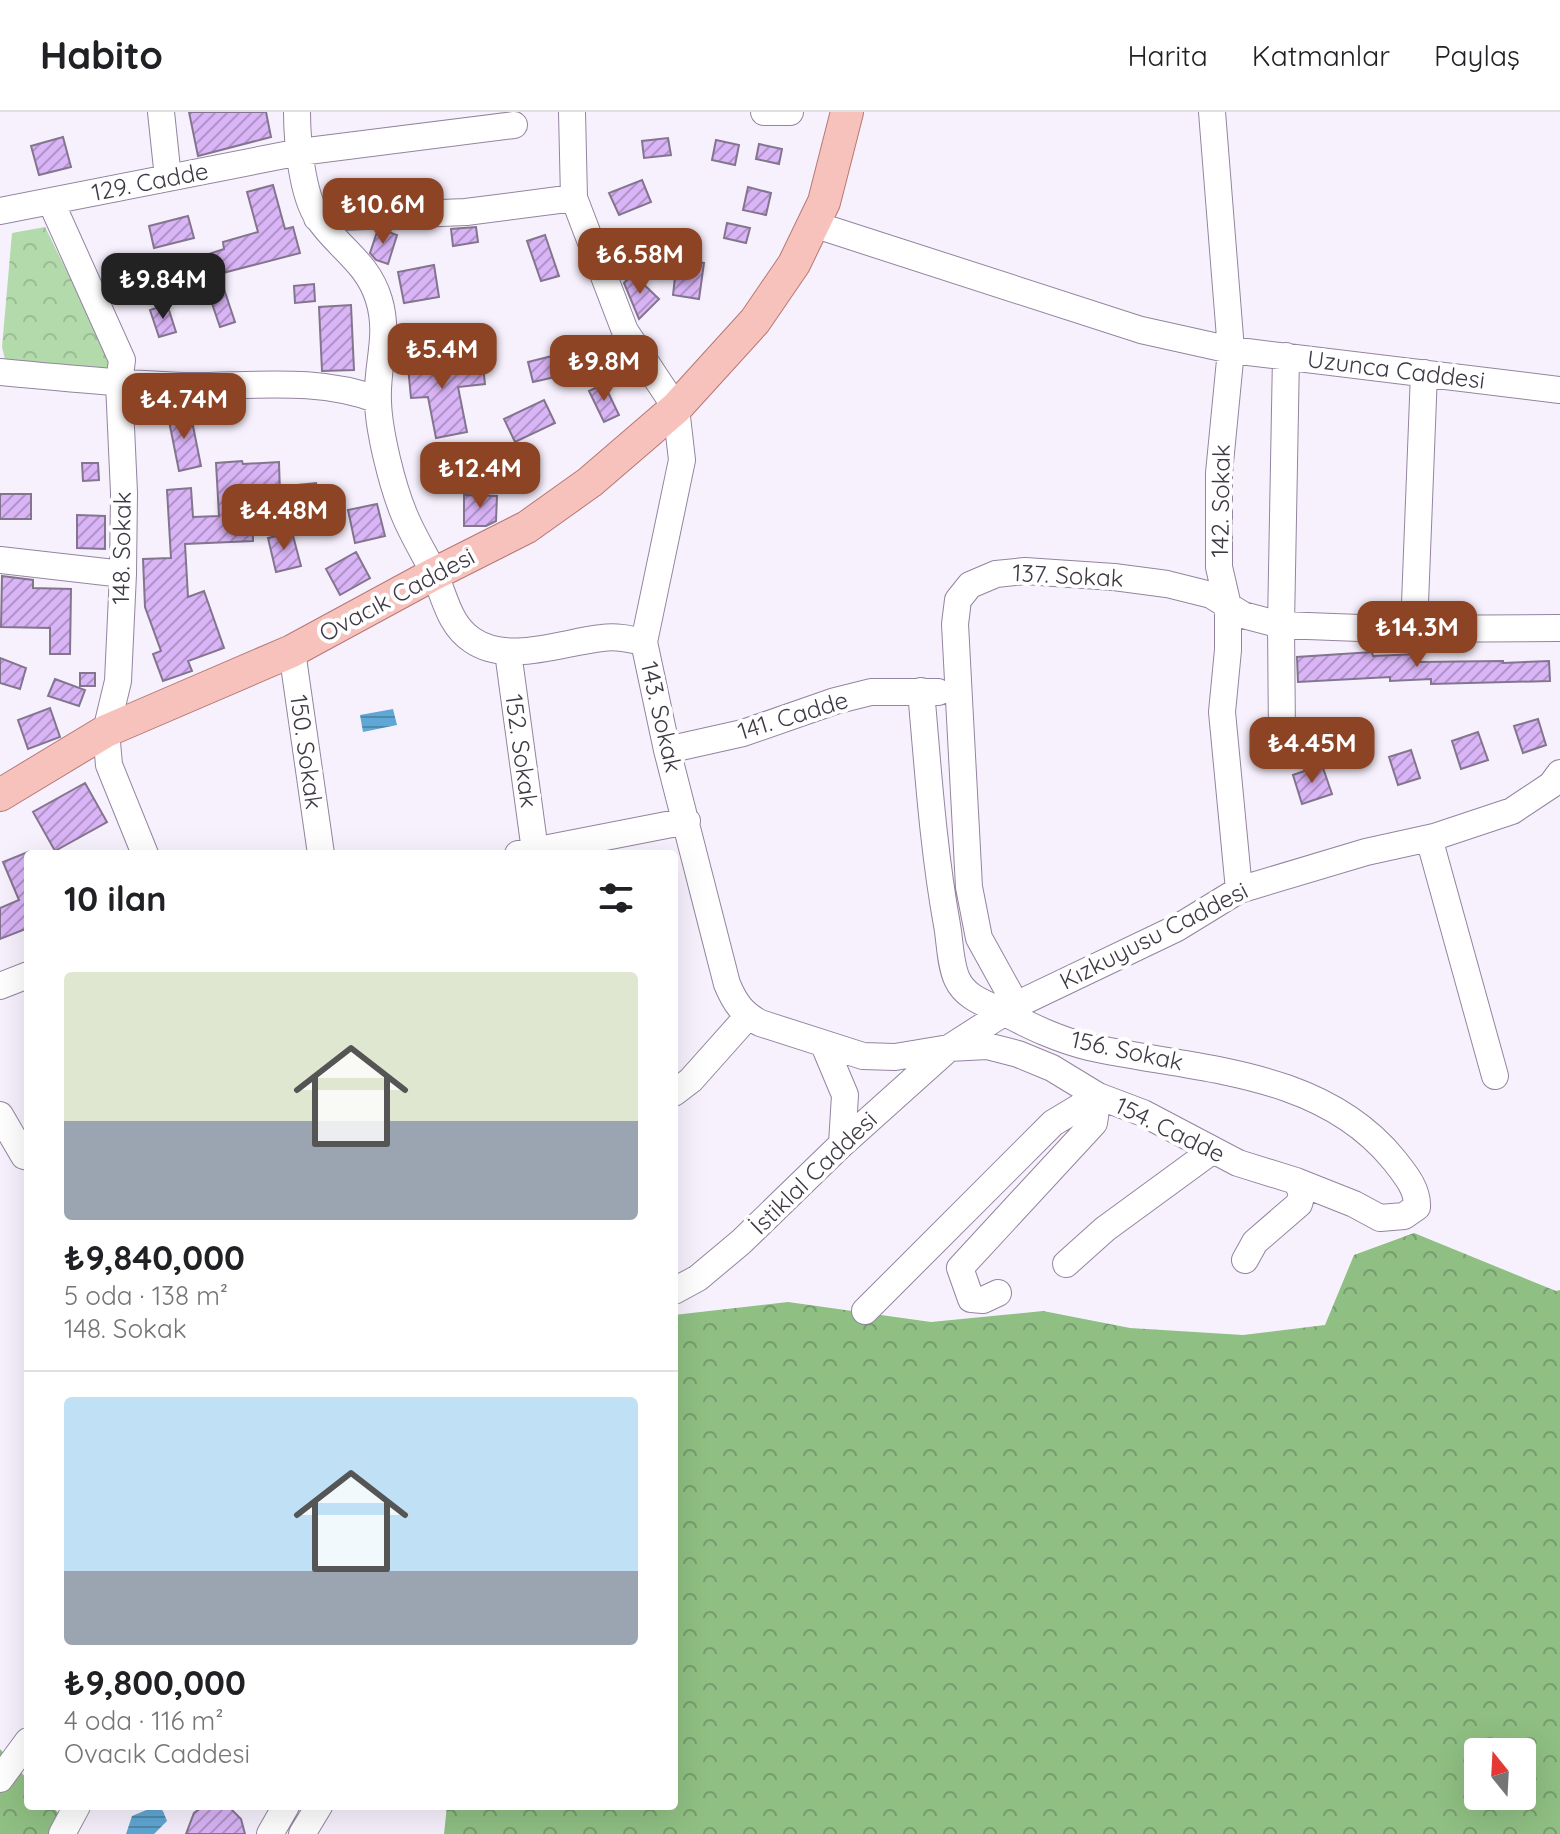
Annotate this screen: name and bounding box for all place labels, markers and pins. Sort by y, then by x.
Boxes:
pin: ₺10.6M [318,178,448,246]
pin: ₺6.58M [575,228,705,296]
pin: ₺9.84M [98,253,228,321]
pin: ₺5.4M [386,323,498,391]
pin: ₺9.8M [548,335,660,403]
pin: ₺4.74M [119,373,249,441]
pin: ₺12.4M [415,442,545,510]
pin: ₺4.48M [219,484,349,552]
pin: ₺14.3M [1352,601,1482,669]
pin: ₺4.45M [1247,717,1377,785]

